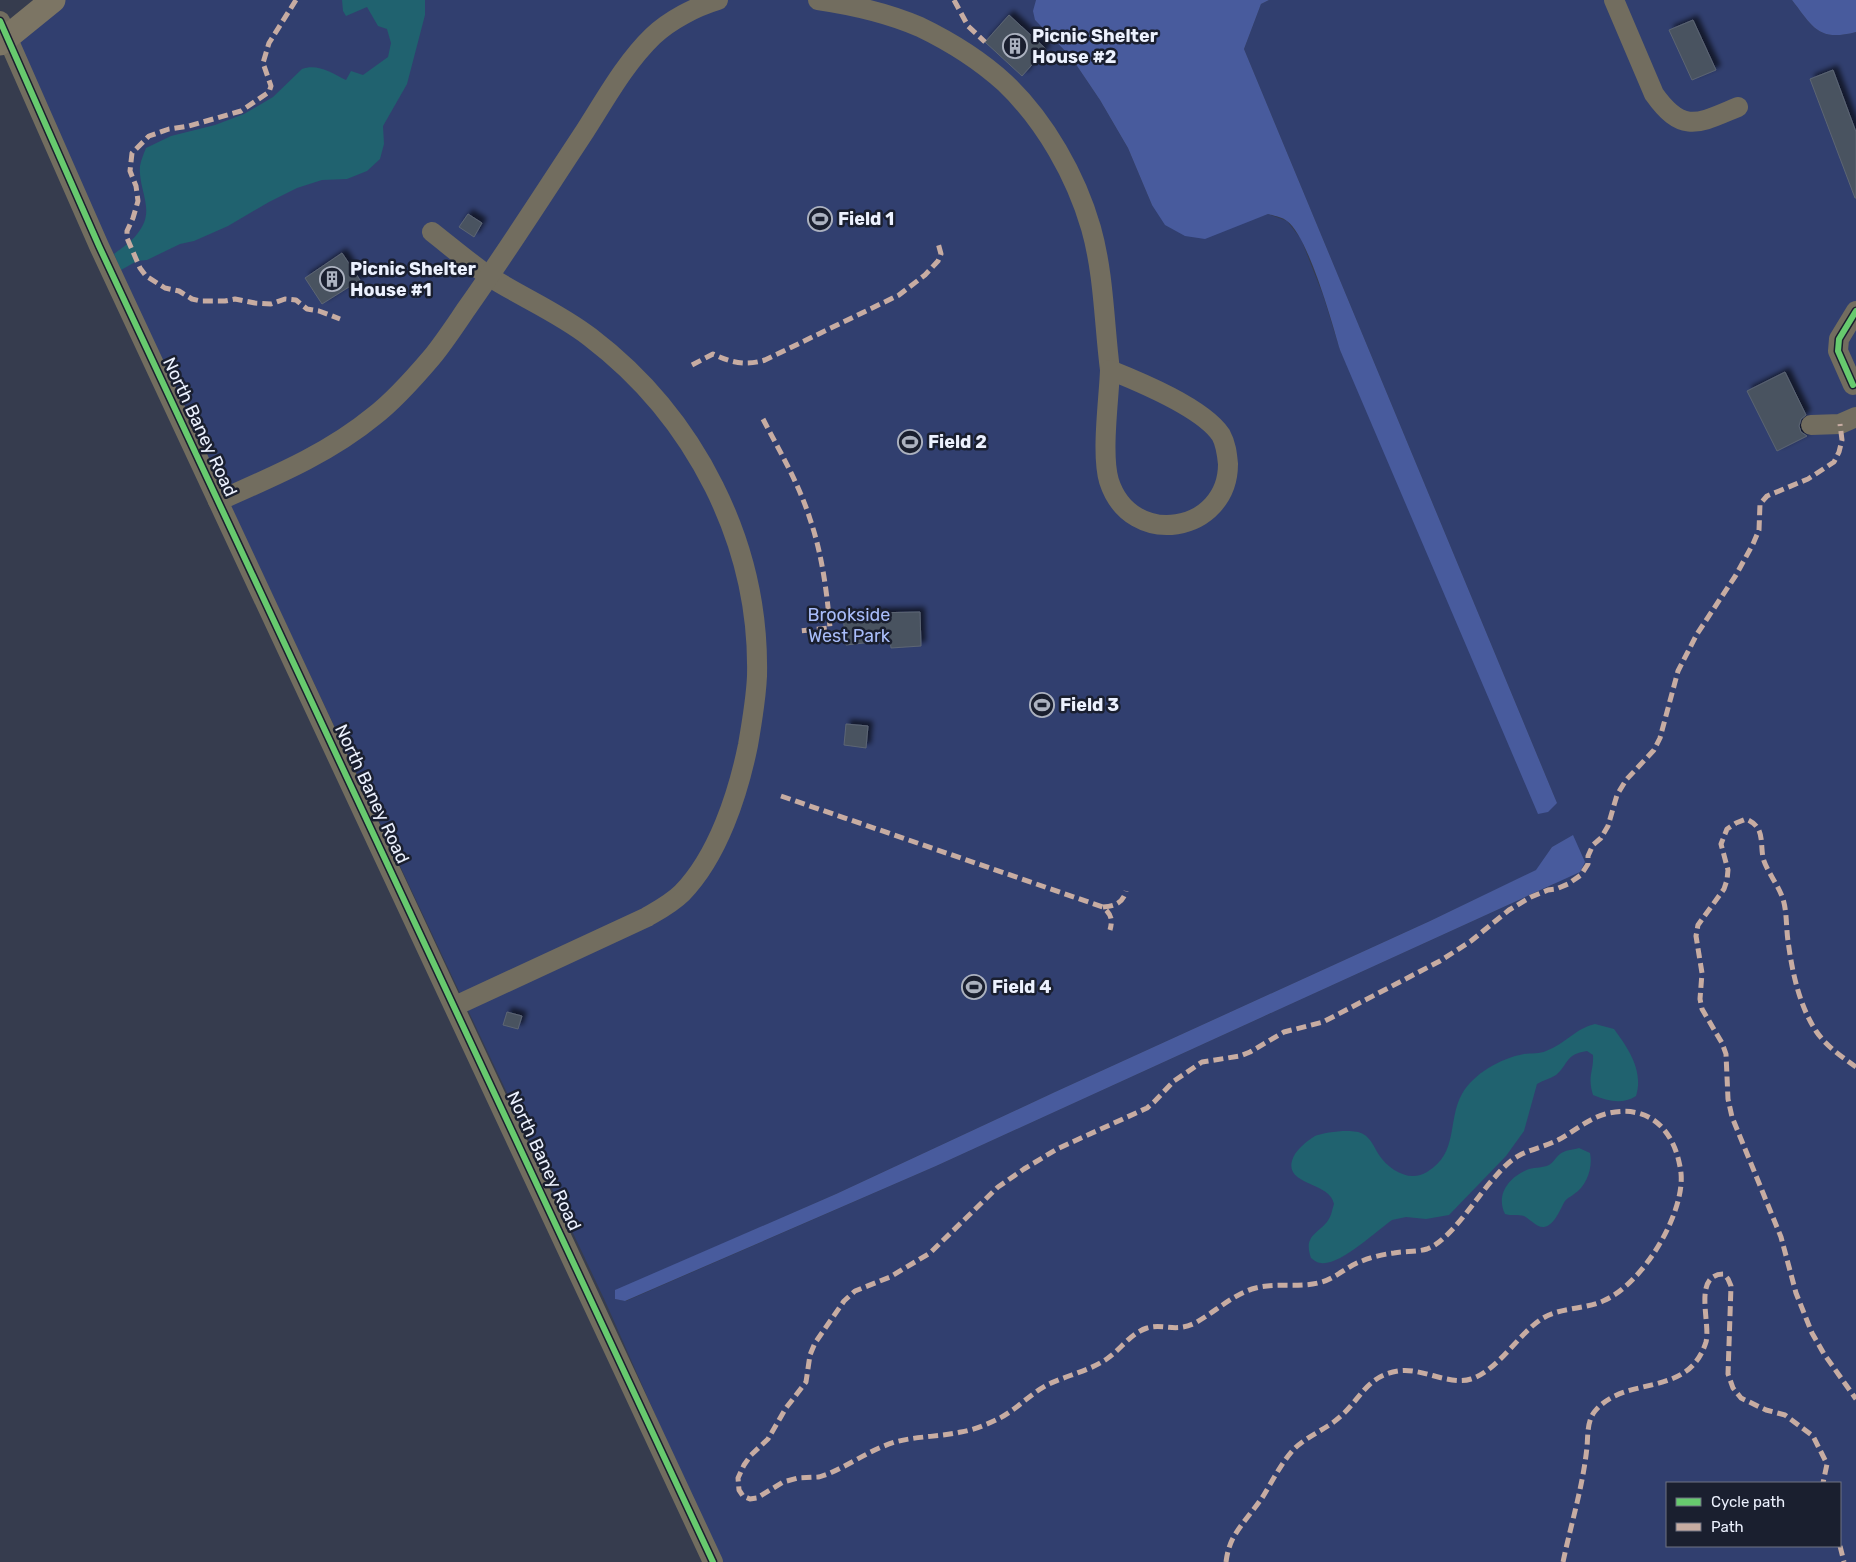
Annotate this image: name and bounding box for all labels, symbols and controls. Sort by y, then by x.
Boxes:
place label: Picnic Shelter House #2 [1032,25,1158,68]
building icon: Picnic Shelter House #2 [1002,33,1028,59]
sports icon: Field 1 [807,206,833,232]
place label: Field 1 [838,208,894,230]
place label: Picnic Shelter House #1 [350,258,476,301]
building icon: Picnic Shelter House #1 [319,266,345,292]
street label: North Baney Road [158,354,242,500]
sports icon: Field 2 [897,429,923,455]
place label: Field 2 [928,431,987,453]
park label: Brookside West Park [808,604,891,647]
sports icon: Field 3 [1029,692,1055,718]
place label: Field 3 [1060,694,1119,716]
street label: North Baney Road [330,721,414,867]
sports icon: Field 4 [961,974,987,1000]
place label: Field 4 [992,976,1052,998]
street label: North Baney Road [502,1088,586,1234]
legend [1666,1482,1841,1547]
text: Cycle path [1711,1493,1785,1511]
text: Path [1711,1518,1744,1536]

